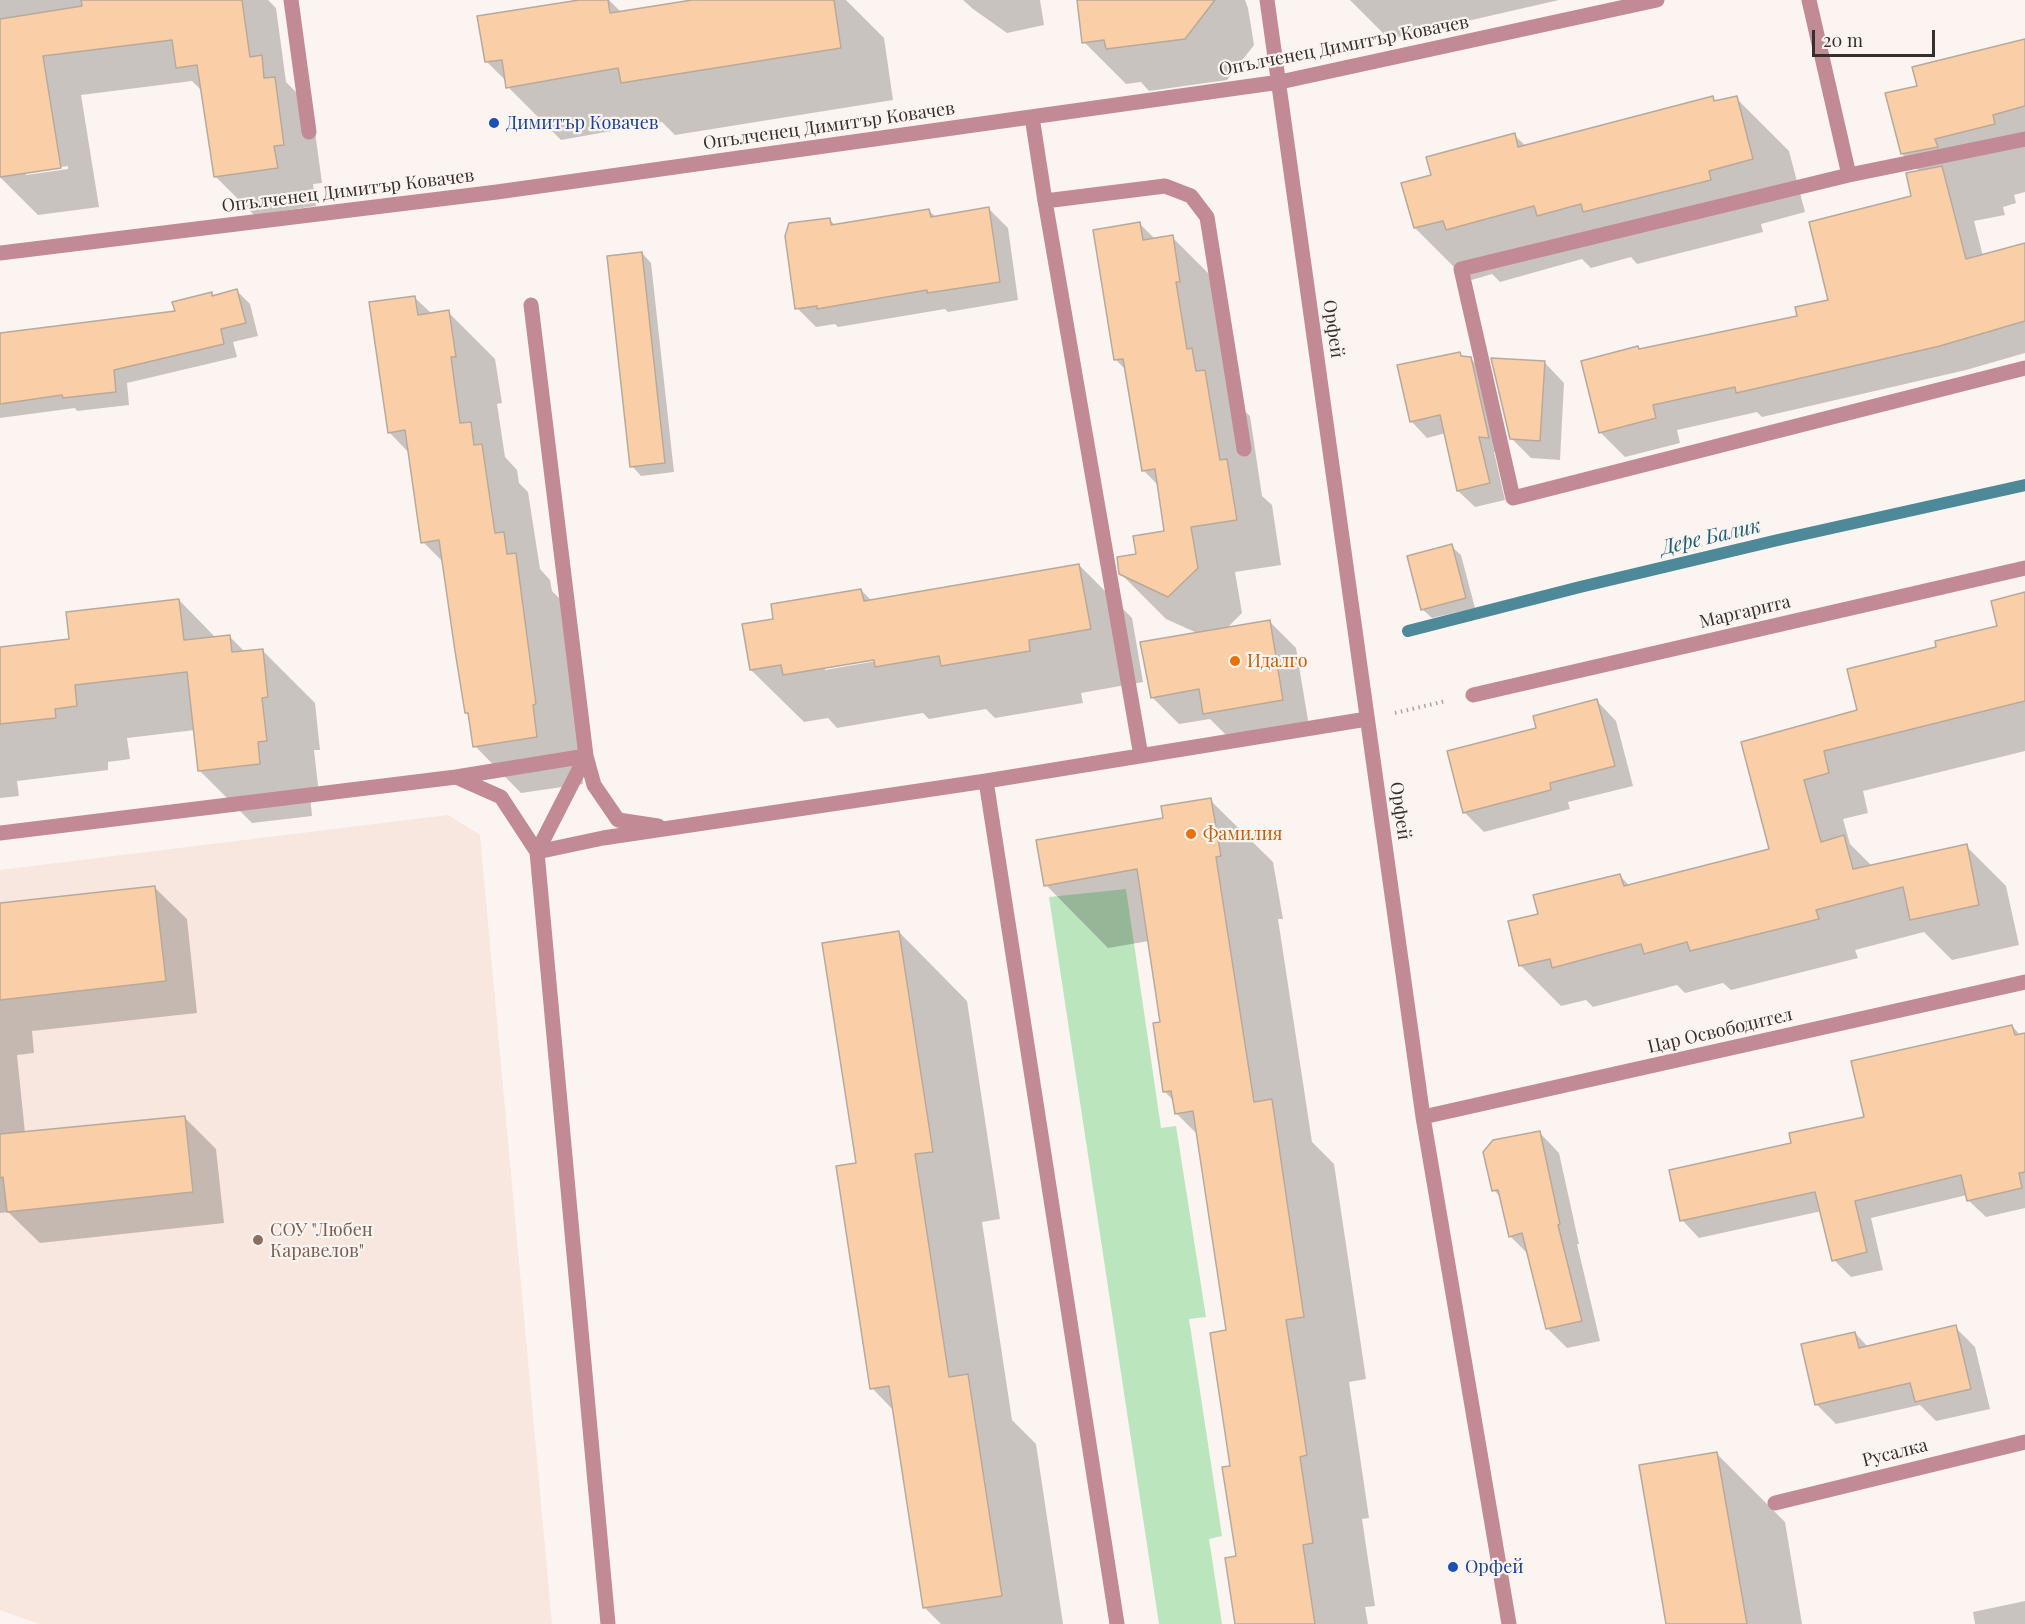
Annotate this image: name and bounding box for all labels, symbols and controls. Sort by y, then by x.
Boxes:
street label: Опълченец Димитър Ковачев [1217,11,1471,81]
scale bar [1815,18,1938,56]
text: 20 m [1823,28,1863,52]
street label: Опълченец Димитър Ковачев [702,98,956,154]
place label: Димитър Ковачев [506,112,659,134]
marker: Димитър Ковачев [487,116,501,130]
street label: Опълченец Димитър Ковачев [221,165,475,217]
street label: Орфей [1318,299,1348,359]
water label: Дере Балик [1659,514,1763,560]
street label: Маргарита [1697,591,1793,633]
place label: Идалго [1247,650,1307,672]
marker: Идалго [1228,654,1242,668]
street label: Орфей [1385,781,1415,841]
place label: Фамилия [1203,823,1282,845]
marker: Фамилия [1184,827,1198,841]
street label: Цар Освободител [1646,1004,1794,1058]
place label: СОУ "Любен Каравелов" [270,1219,373,1262]
marker: СОУ "Любен Каравелов" [251,1233,265,1247]
street label: Русалка [1860,1434,1930,1472]
place label: Орфей [1465,1556,1524,1578]
marker: Орфей [1446,1560,1460,1574]

